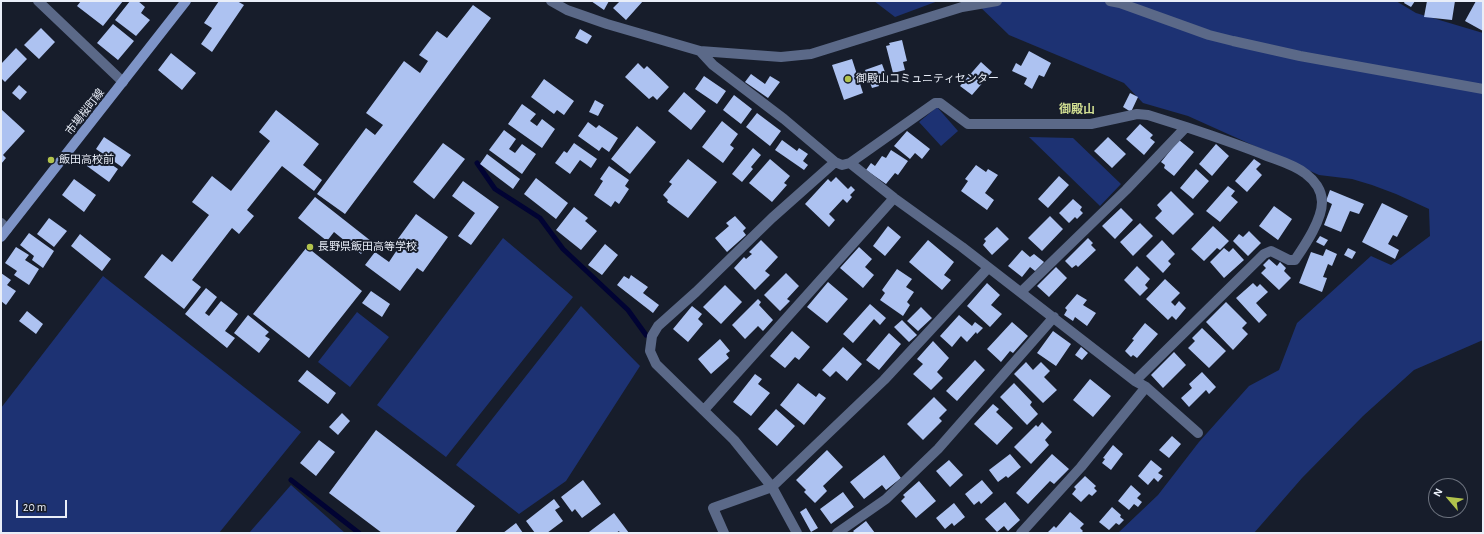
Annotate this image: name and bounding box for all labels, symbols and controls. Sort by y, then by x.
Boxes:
place label: 御殿山コミュニティセンター [856,72,999,86]
marker: 御殿山コミュニティセンター [843,74,853,84]
street label: 市場桜町線 [63,86,107,138]
district label: 御殿山 [1059,102,1095,116]
place label: 飯田高校前 [59,153,114,167]
marker: 飯田高校前 [46,155,56,165]
place label: 長野県飯田高等学校 [318,240,417,254]
marker: 長野県飯田高等学校 [305,242,315,252]
north arrow [1428,478,1468,518]
text: N [1431,487,1444,499]
scale bar [18,492,69,518]
text: 20 m [23,501,46,513]

